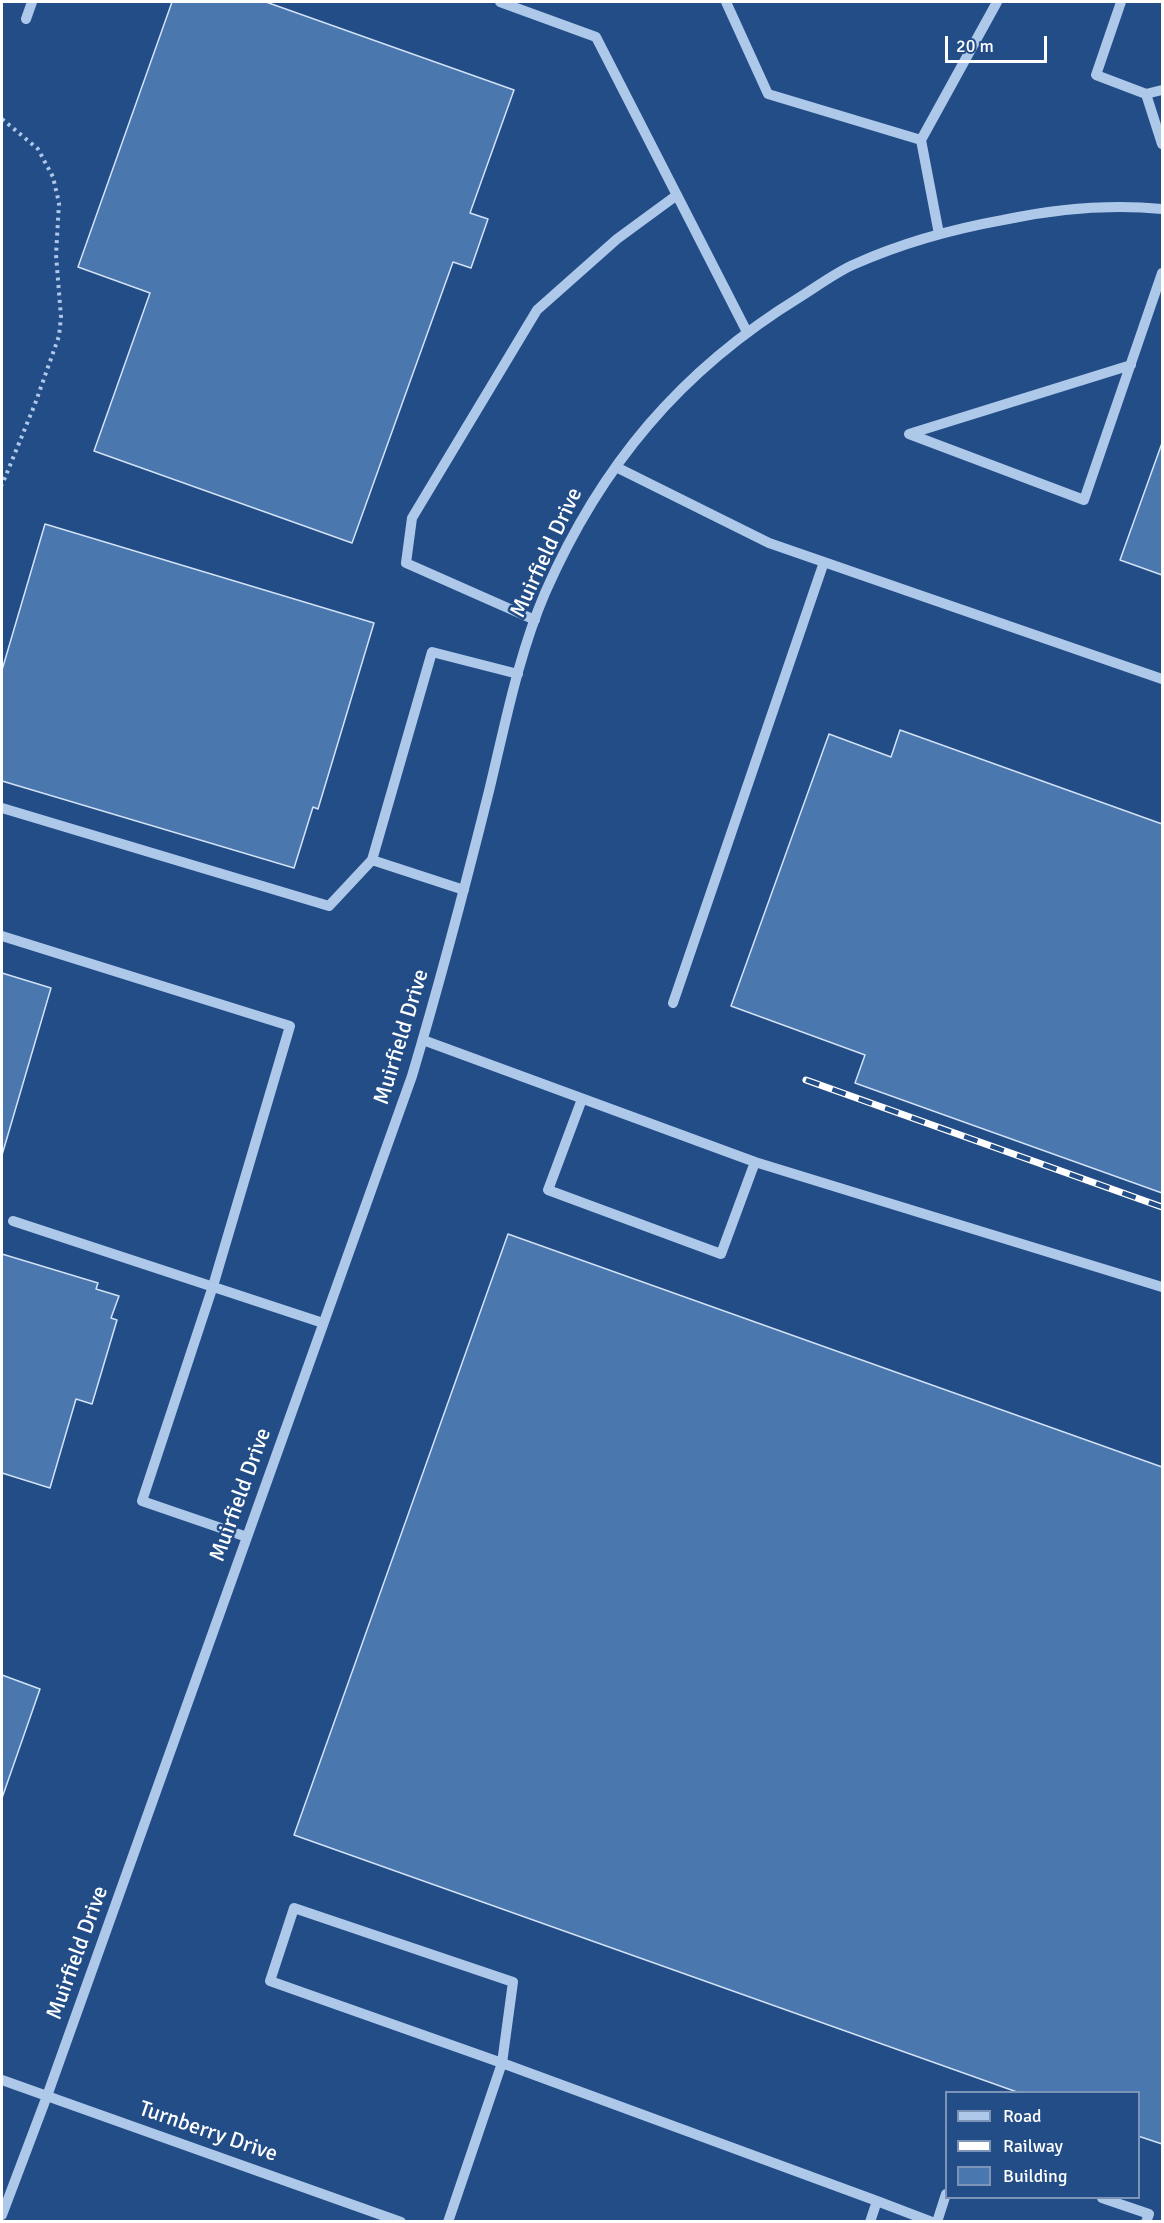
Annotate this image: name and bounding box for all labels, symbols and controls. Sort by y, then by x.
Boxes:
scale bar [948,24,1050,62]
text: 20 m [956,35,994,57]
street label: Muirfield Drive [505,484,589,622]
street label: Muirfield Drive [369,966,435,1108]
street label: Muirfield Drive [205,1425,277,1565]
street label: Muirfield Drive [42,1883,114,2023]
legend [945,2091,1140,2199]
street label: Turnberry Drive [135,2096,281,2168]
text: Road [1003,2105,1042,2127]
text: Railway [1003,2135,1063,2157]
text: Building [1003,2165,1067,2187]

